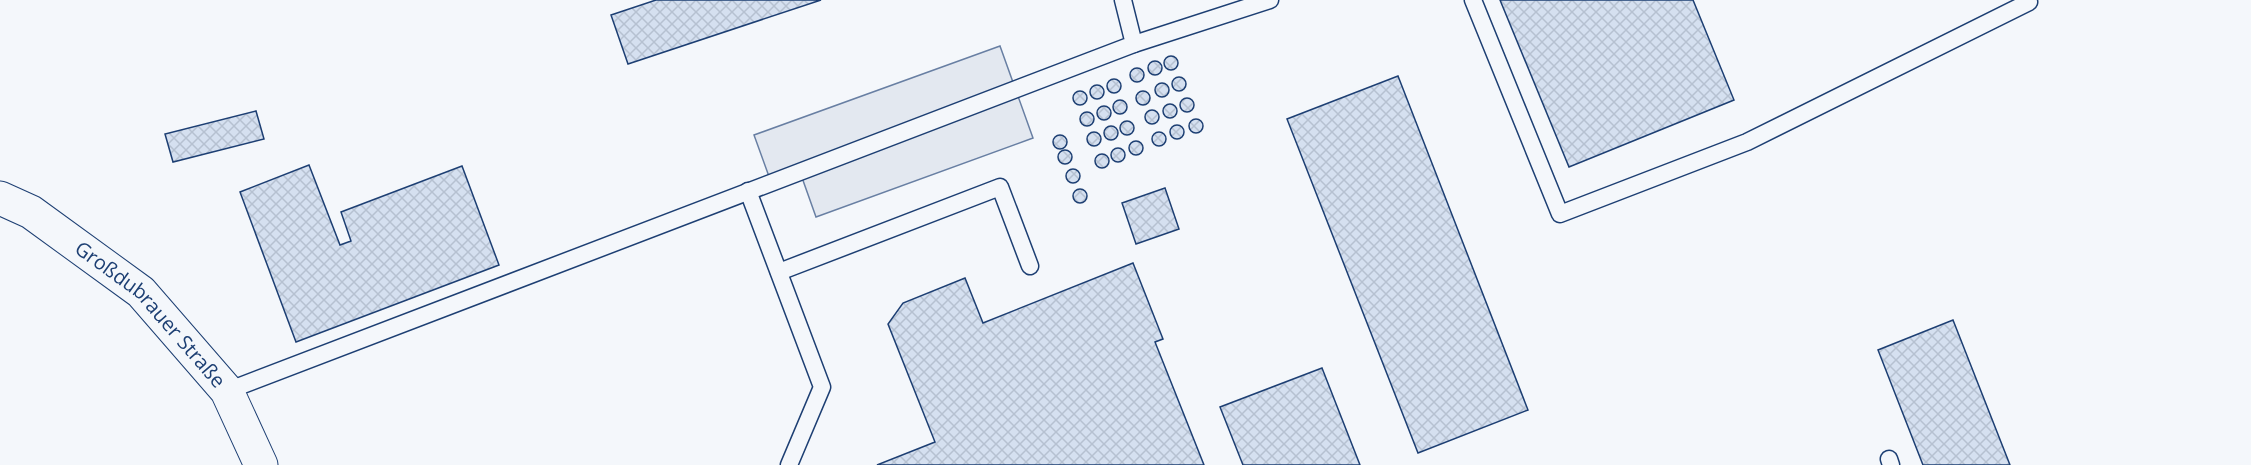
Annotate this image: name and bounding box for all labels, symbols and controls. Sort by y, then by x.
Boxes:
street label: Großdubrauer Straße [70,234,232,393]

